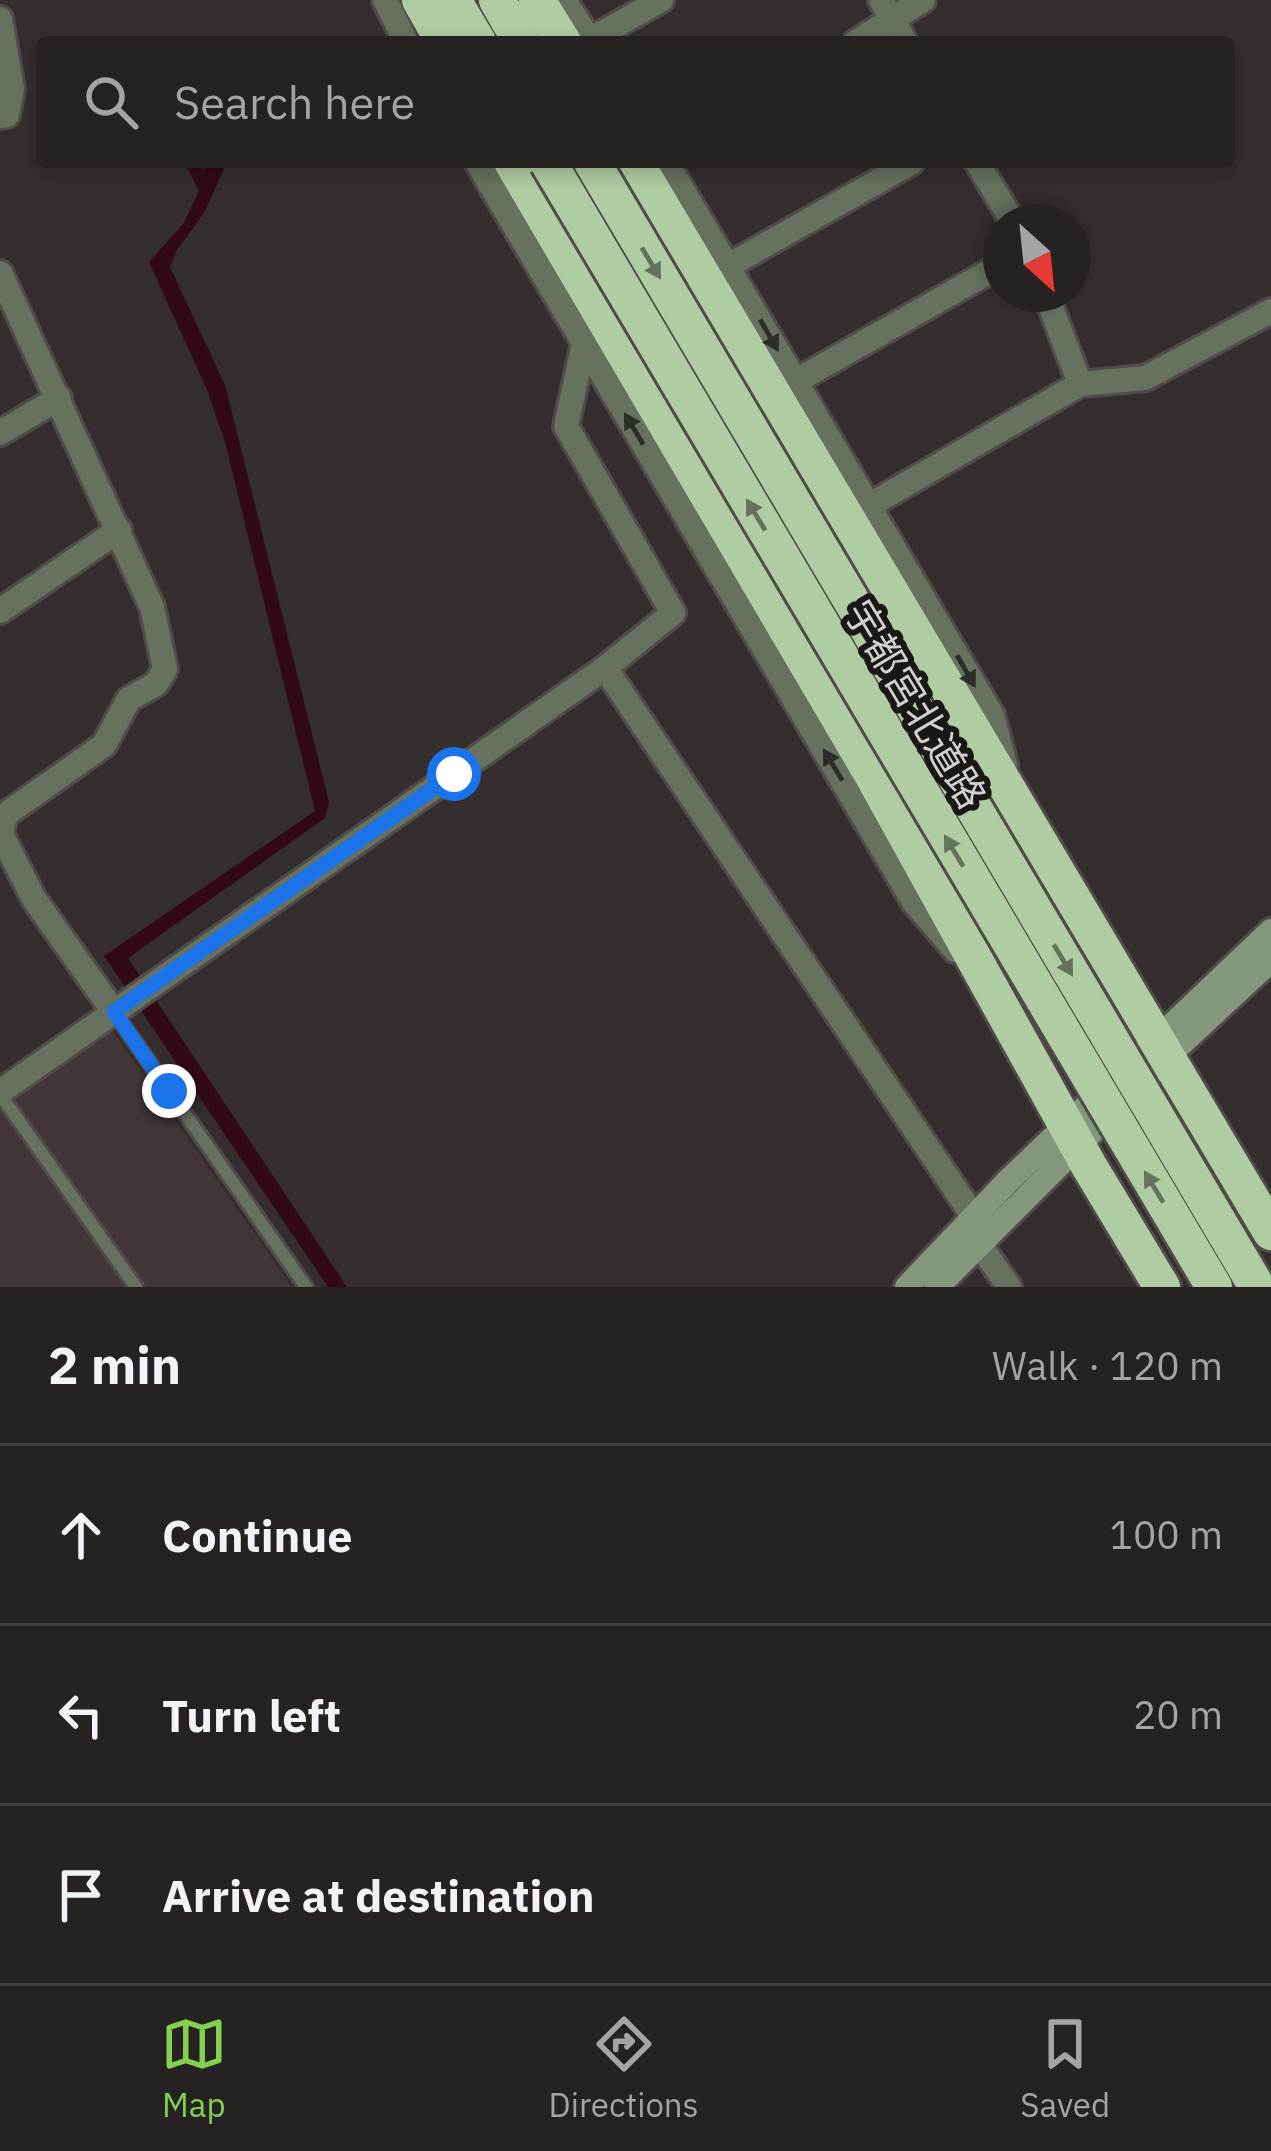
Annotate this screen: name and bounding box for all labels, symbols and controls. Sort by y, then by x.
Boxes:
search box [36,36,1235,168]
icon: search [78,69,144,135]
text: Search here [174,73,415,131]
north arrow [983,204,1091,312]
one-way arrow [640,246,661,280]
one-way arrow [757,318,778,352]
one-way arrow [625,412,646,446]
one-way arrow [747,498,768,532]
street label: 宇都宮北道路 [834,591,998,817]
one-way arrow [955,654,976,688]
route start [427,747,481,801]
one-way arrow [823,748,844,781]
one-way arrow [945,834,966,868]
one-way arrow [1052,943,1073,977]
route end [142,1064,196,1118]
one-way arrow [1144,1170,1165,1203]
text: 2 min [48,1332,181,1398]
text: Walk · 120 m [992,1340,1223,1391]
icon: ahead [48,1502,114,1568]
text: Continue [162,1506,353,1564]
text: 100 m [1110,1509,1223,1560]
icon: left [48,1682,114,1748]
text: Turn left [162,1686,341,1744]
text: 20 m [1133,1689,1223,1740]
icon: arrive [48,1862,114,1928]
text: Arrive at destination [162,1866,595,1924]
tab: Map [161,2011,227,2126]
tab: Directions [549,2011,699,2126]
tab: Saved [1020,2011,1110,2126]

